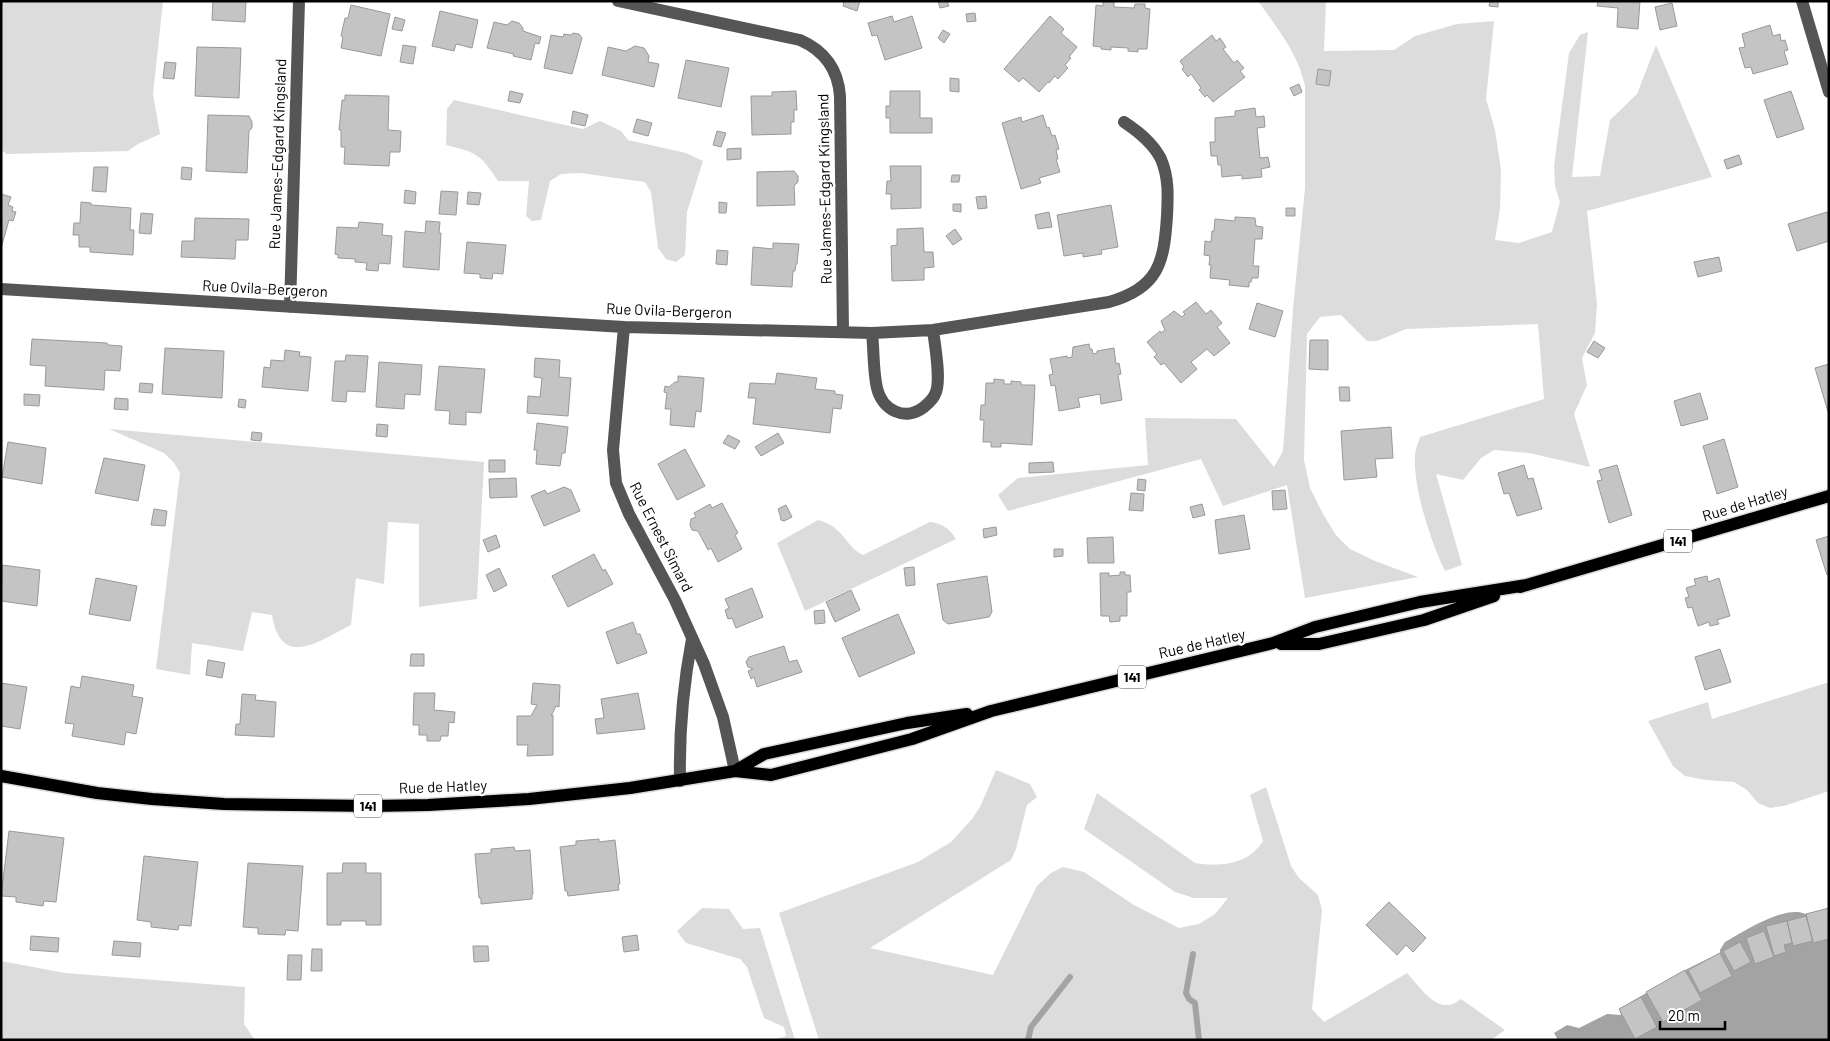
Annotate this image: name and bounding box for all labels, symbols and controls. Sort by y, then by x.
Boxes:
street label: Rue James-Edgard Kingsland [265,58,289,250]
street label: Rue James-Edgard Kingsland [813,93,835,285]
street label: Rue Ovila-Bergeron [202,276,328,300]
street label: Rue Ovila-Bergeron [606,299,732,321]
street label: Rue Ernest Simard [627,479,697,594]
street label: Rue de Hatley [1700,481,1790,525]
road number: 141 [1664,530,1692,552]
street label: Rue de Hatley [1157,624,1247,662]
road number: 141 [1118,666,1146,689]
street label: Rue de Hatley [398,775,488,797]
road number: 141 [354,794,382,818]
scale bar [1660,998,1725,1030]
text: 20 m [1668,1006,1700,1024]

